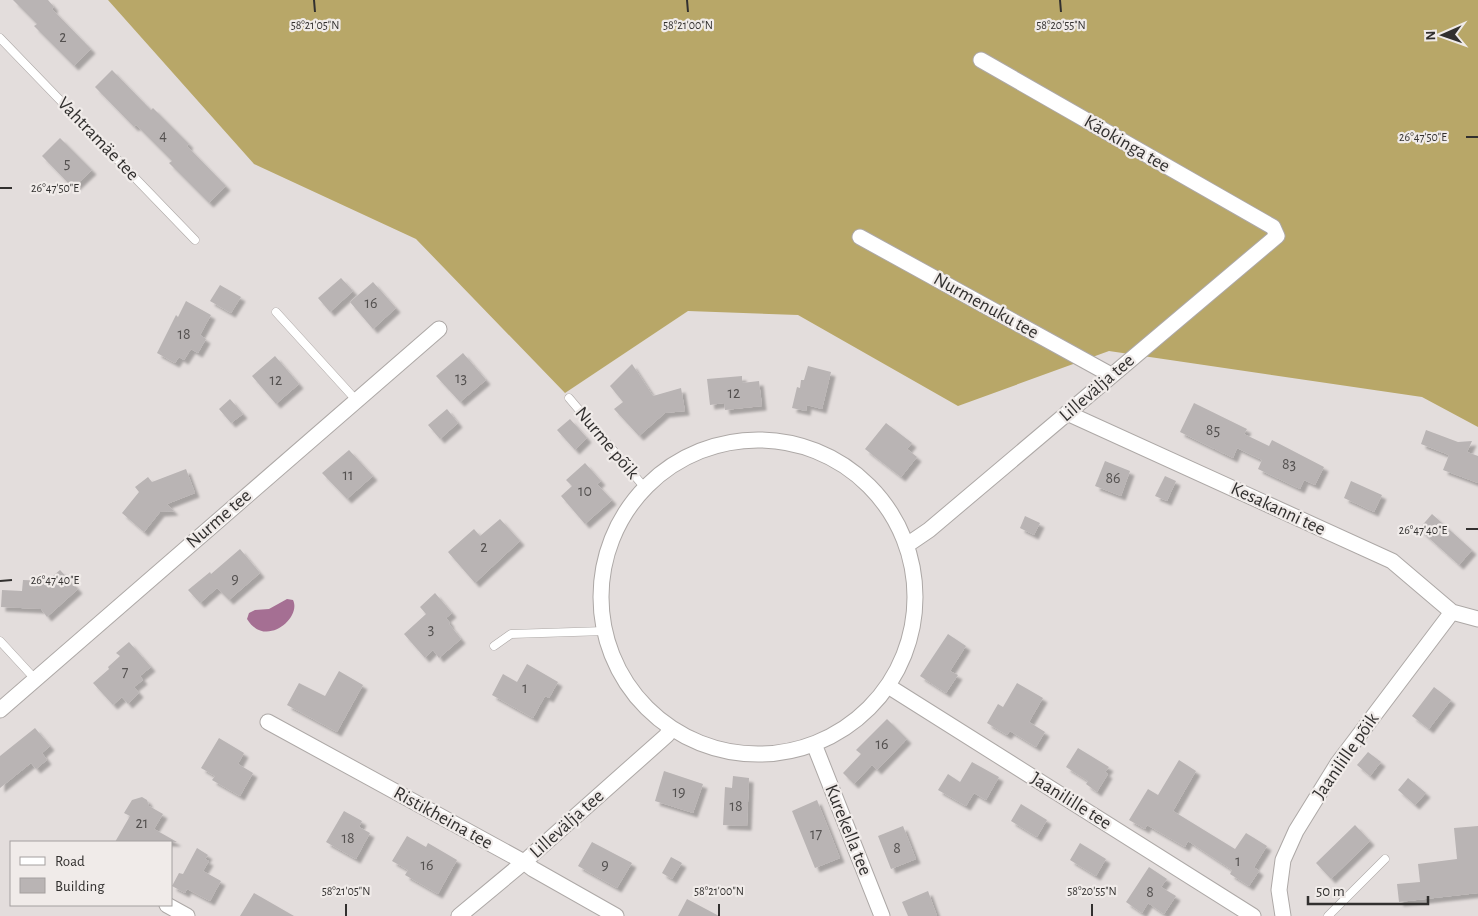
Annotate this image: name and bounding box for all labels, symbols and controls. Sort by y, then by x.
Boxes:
north arrow [1418,10,1468,60]
text: 58°21'05"N [291,19,339,31]
text: 58°21'00"N [663,19,713,31]
text: 58°20'55"N [1036,19,1086,31]
house number: 2 [59,29,67,45]
text: N [1424,30,1438,41]
street label: Vahtramäe tee [54,94,142,184]
street label: Käokinga tee [1081,112,1173,176]
house number: 4 [159,127,167,143]
text: 26°47'50"E [1399,131,1447,143]
house number: 5 [64,155,70,171]
text: 26°47'50"E [31,182,79,194]
street label: Nurmenuku tee [930,269,1042,343]
house number: 16 [364,295,378,311]
house number: 18 [177,326,191,342]
street label: Lillevälja tee [1056,351,1138,425]
house number: 13 [455,370,467,386]
house number: 12 [270,372,282,388]
house number: 12 [728,385,740,401]
street label: Nurme põik [572,403,643,483]
house number: 85 [1206,422,1220,438]
house number: 83 [1282,456,1296,472]
house number: 11 [342,467,354,483]
house number: 86 [1105,470,1121,486]
street label: Kesakanni tee [1228,479,1328,539]
house number: 10 [578,483,592,499]
street label: Nurme tee [183,486,255,552]
text: 26°47'40"E [1399,524,1448,536]
house number: 2 [480,539,488,555]
house number: 9 [231,571,239,587]
text: 26°47'40"E [31,574,80,586]
house number: 3 [428,621,434,637]
house number: 7 [122,664,129,680]
house number: 1 [522,680,528,696]
street label: Jaanilille põik [1310,709,1383,802]
house number: 16 [875,736,889,752]
street label: Jaanilille tee [1027,769,1115,833]
street label: Kurekella tee [821,782,875,878]
street label: Ristikheina tee [390,783,496,853]
house number: 19 [672,784,686,800]
street label: Lillevälja tee [526,786,608,862]
house number: 18 [729,798,743,814]
house number: 21 [136,815,148,831]
house number: 17 [810,826,822,842]
house number: 18 [341,830,355,846]
house number: 8 [893,840,901,856]
legend [10,841,172,906]
house number: 1 [1235,853,1241,869]
text: Road [55,854,85,869]
house number: 16 [420,857,434,873]
house number: 9 [601,857,609,873]
scale bar [1308,874,1428,906]
text: Building [55,879,105,894]
house number: 8 [1146,884,1154,900]
text: 50 m [1316,884,1345,899]
text: 58°21'05"N [322,885,370,897]
text: 58°21'00"N [694,885,744,897]
text: 58°20'55"N [1067,885,1117,897]

